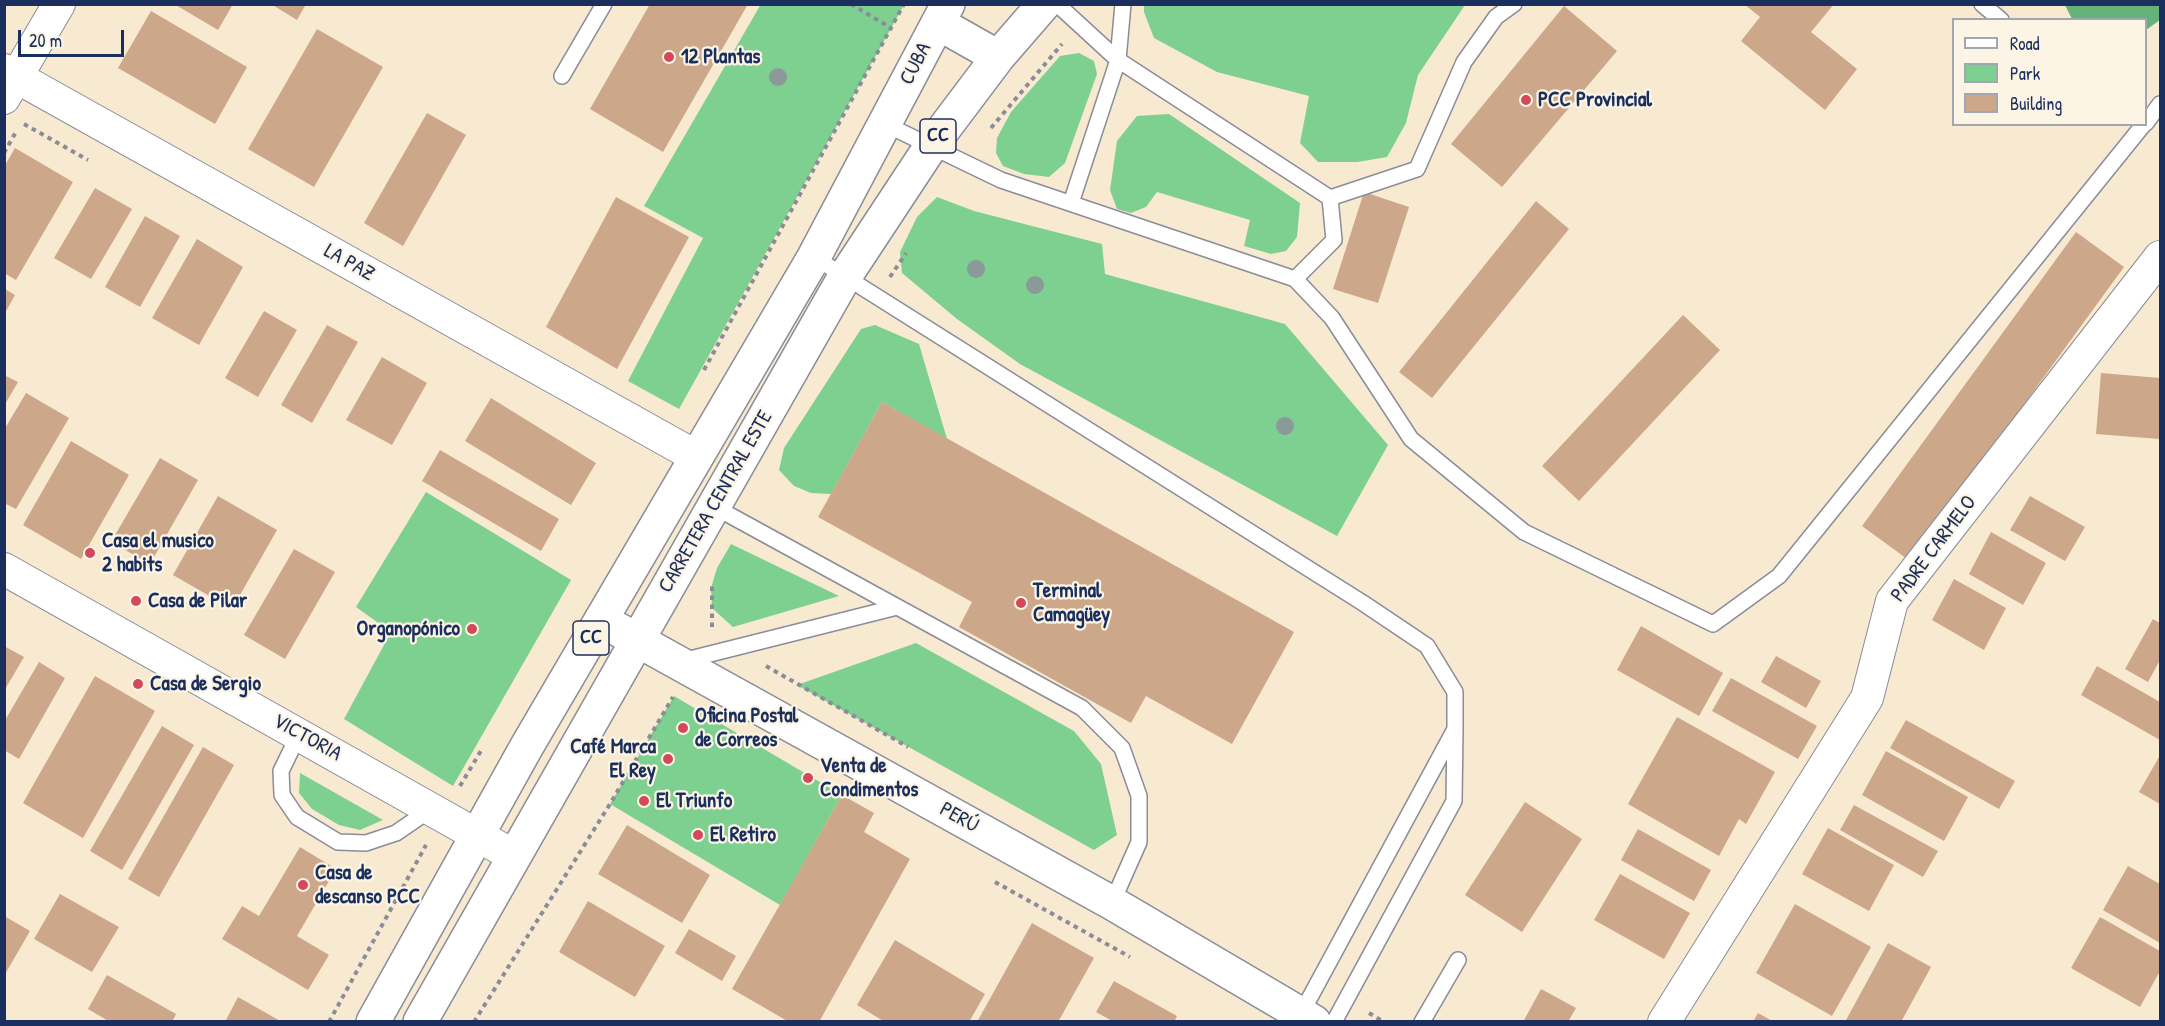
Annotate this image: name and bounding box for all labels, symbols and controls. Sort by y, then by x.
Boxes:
scale bar [21,18,128,56]
legend [1952,18,2147,126]
text: 20 m [29,28,62,53]
text: Road [2010,31,2040,56]
street label: CUBA [895,39,937,89]
place label: 12 Plantas [681,44,760,70]
marker: 12 Plantas [662,50,676,64]
text: Park [2010,61,2040,86]
place label: PCC Provincial [1538,87,1652,113]
text: Building [2010,91,2062,116]
marker: PCC Provincial [1519,93,1533,107]
road number: CC [920,119,956,153]
street label: LA PAZ [319,239,379,287]
street label: CARRETERA CENTRAL ESTE [654,406,778,598]
street label: PADRE CARMELO [1886,491,1982,607]
place label: Casa el musico 2 habits [102,528,214,578]
marker: Casa el musico 2 habits [83,546,97,560]
place label: Terminal Camagüey [1033,578,1110,628]
place label: Casa de Pilar [148,588,247,614]
marker: Casa de Pilar [129,594,143,608]
marker: Terminal Camagüey [1014,596,1028,610]
place label: Organopónico [356,616,460,642]
road number: CC [573,621,609,655]
marker: Organopónico [465,622,479,636]
place label: Casa de Sergio [150,671,261,697]
marker: Casa de Sergio [131,677,145,691]
place label: Oficina Postal de Correos [695,703,798,753]
street label: VICTORIA [268,709,346,767]
marker: Oficina Postal de Correos [676,721,690,735]
place label: Café Marca El Rey [570,734,656,784]
marker: Café Marca El Rey [661,752,675,766]
place label: Venta de Condimentos [820,753,918,803]
marker: Venta de Condimentos [801,771,815,785]
place label: El Triunfo [656,788,732,814]
marker: El Triunfo [637,794,651,808]
street label: PERÚ [935,797,983,839]
place label: El Retiro [710,822,776,848]
marker: El Retiro [691,828,705,842]
place label: Casa de descanso PCC [315,860,420,910]
marker: Casa de descanso PCC [296,878,310,892]

